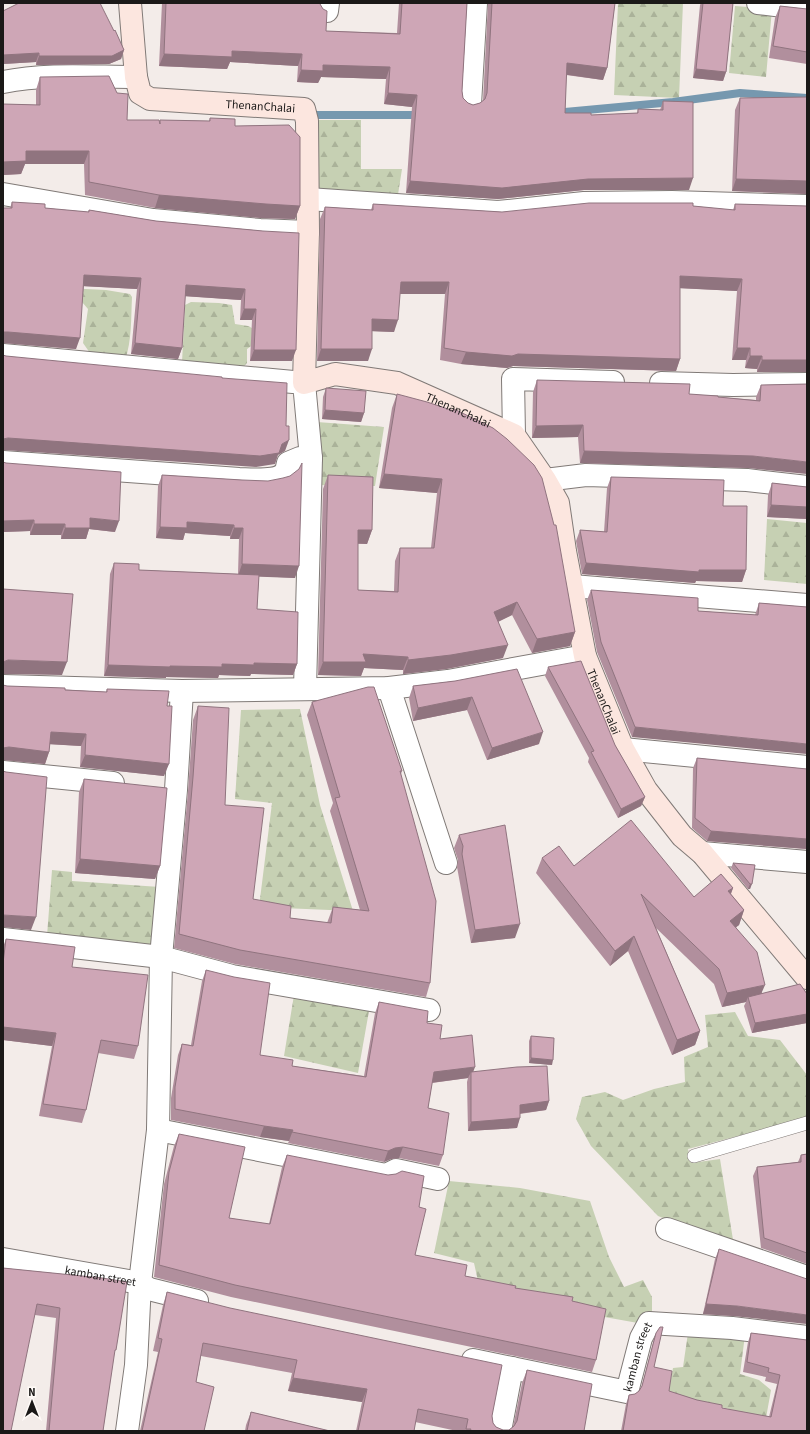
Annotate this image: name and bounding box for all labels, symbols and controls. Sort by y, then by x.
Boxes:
street label: ThenanChalai [225,95,296,117]
street label: ThenanChalai [423,388,493,432]
street label: ThenanChalai [583,666,625,737]
street label: kamban street [64,1261,138,1291]
street label: kamban street [619,1319,656,1394]
north arrow [12,1382,52,1422]
text: N [28,1385,36,1400]

